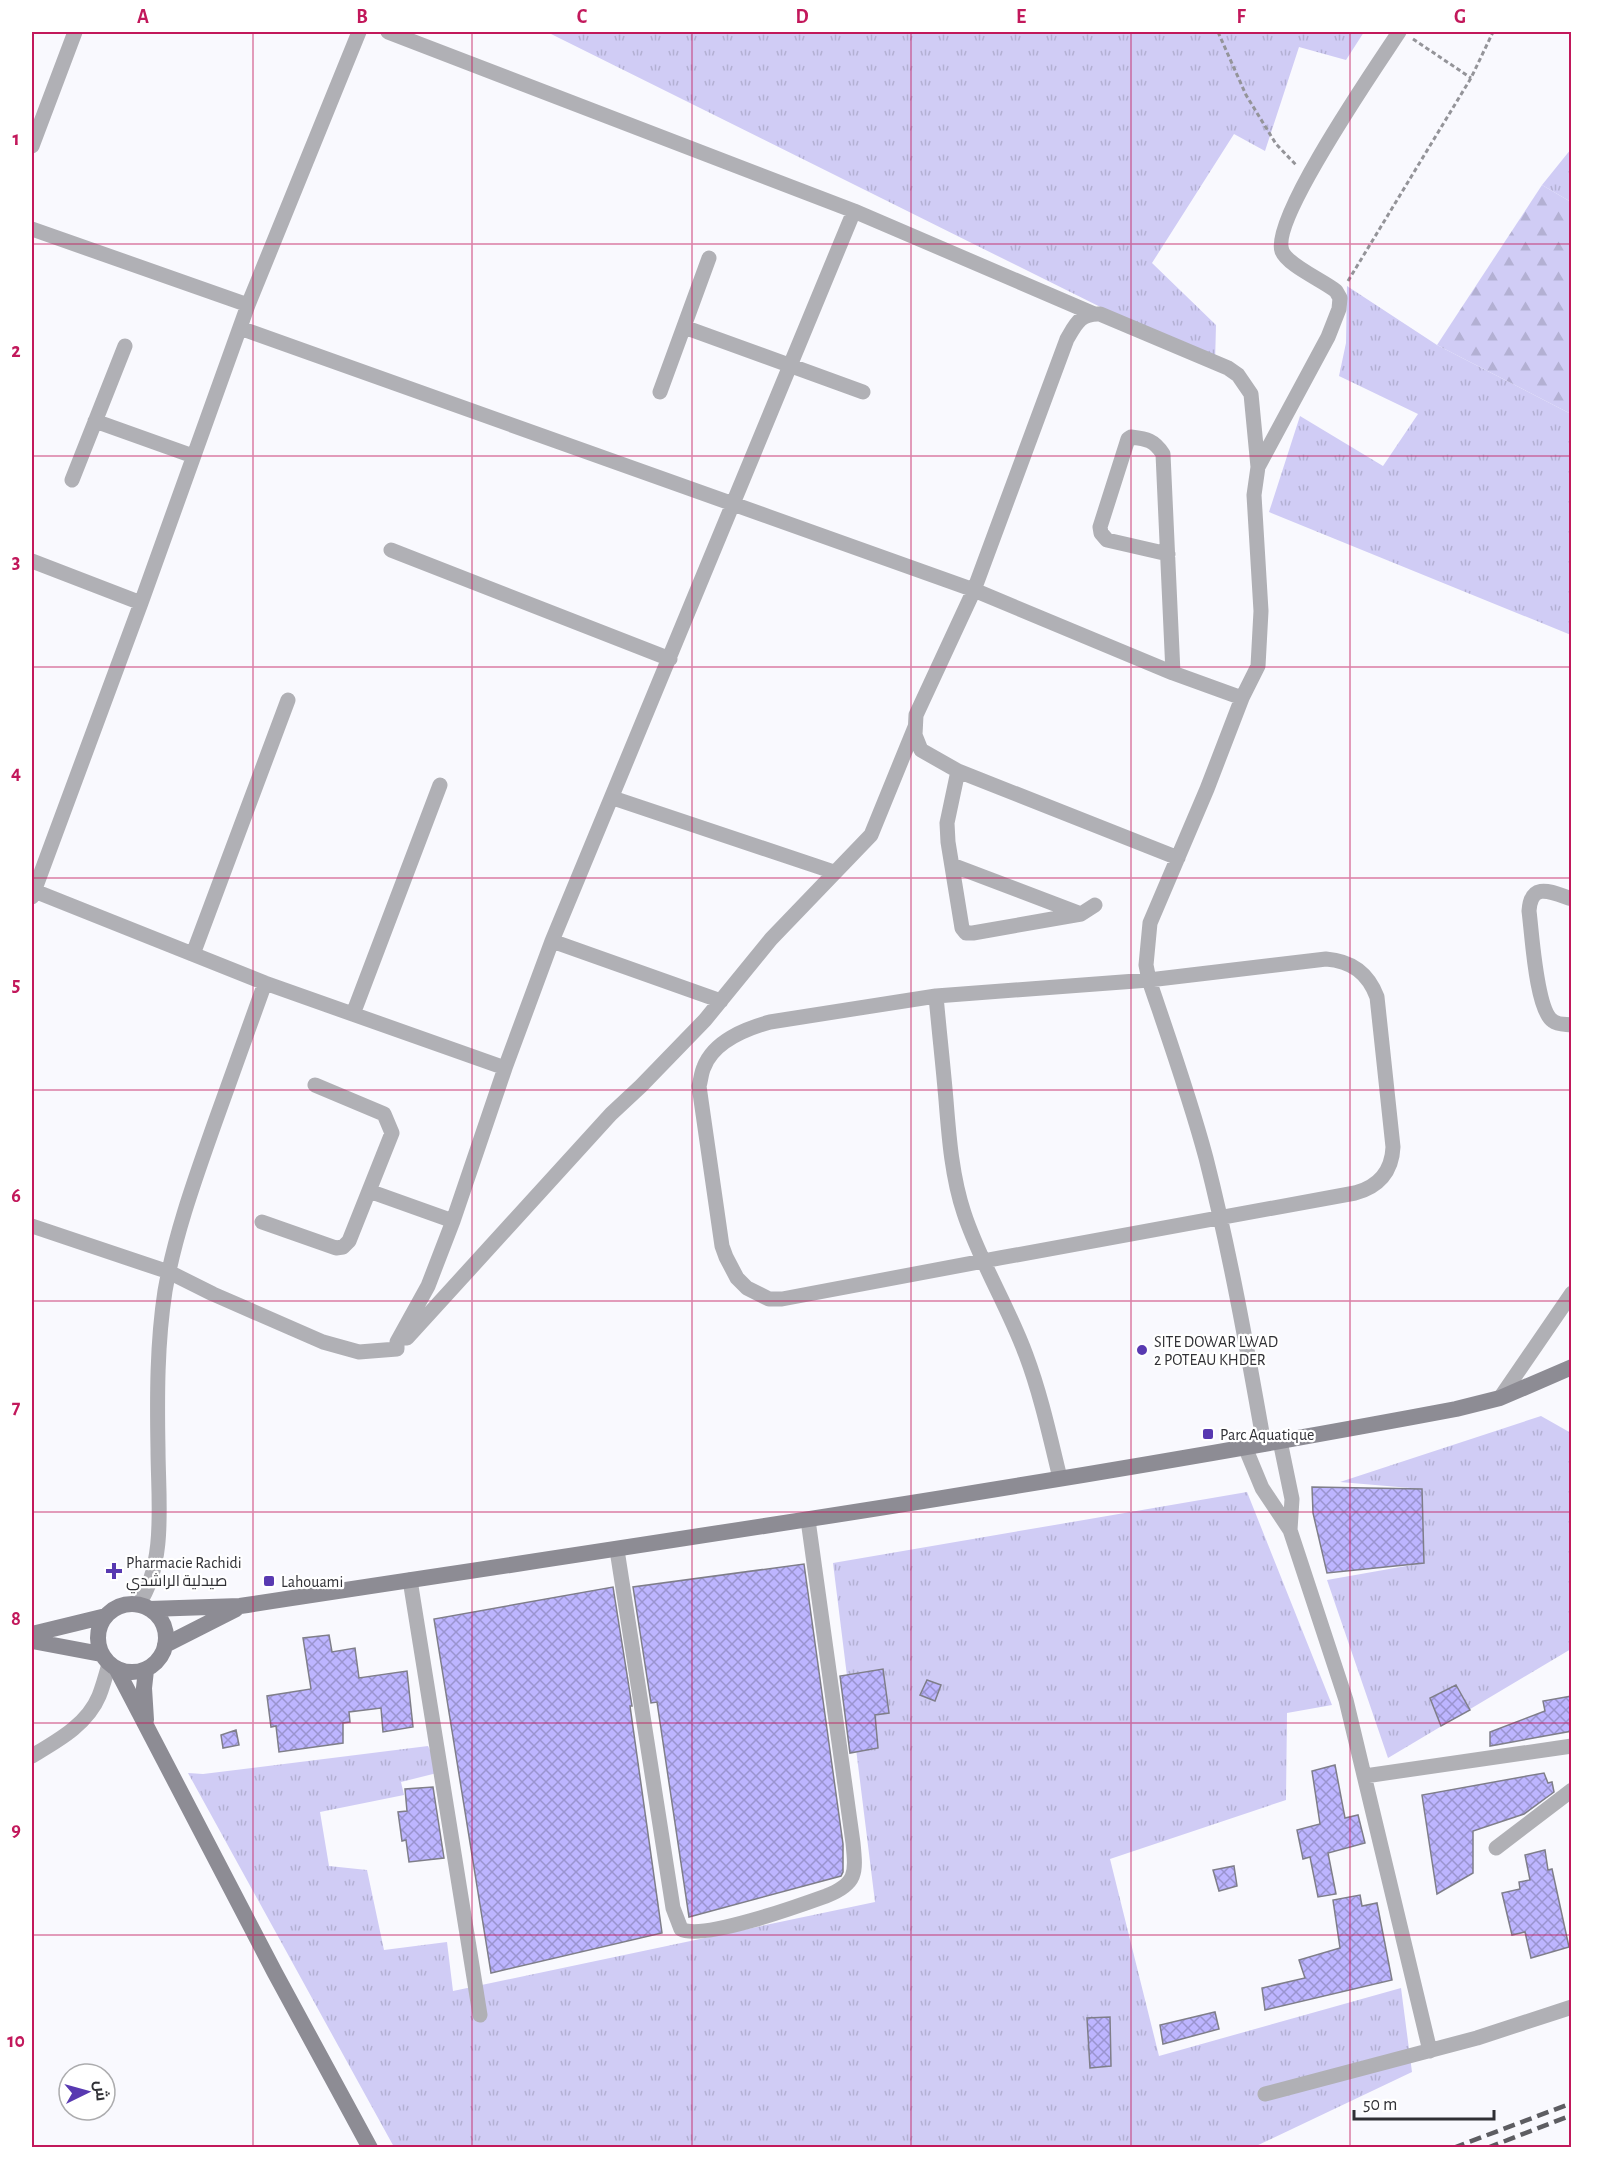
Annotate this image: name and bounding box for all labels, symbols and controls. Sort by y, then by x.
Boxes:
text: A [137,7,149,27]
text: B [356,7,368,27]
text: C [577,7,588,27]
text: D [795,7,809,27]
text: E [1016,7,1026,27]
text: F [1236,7,1246,27]
text: G [1454,7,1466,27]
text: 1 [12,129,20,149]
text: 2 [11,341,21,361]
text: 3 [12,552,20,572]
text: 4 [11,763,21,783]
text: 5 [12,975,20,995]
text: 6 [11,1186,21,1206]
place label: SITE DOWAR LWAD 2 POTEAU KHDER [1154,1334,1278,1368]
marker: SITE DOWAR LWAD 2 POTEAU KHDER [1135,1343,1149,1357]
text: 7 [12,1397,21,1417]
marker: Parc Aquatique [1201,1427,1215,1441]
place label: Parc Aquatique [1220,1427,1314,1443]
place label: Pharmacie Rachidi صيدلية الراشدي [126,1555,242,1594]
marker: Pharmacie Rachidi صيدلية الراشدي [107,1564,121,1578]
marker: Lahouami [262,1574,276,1588]
place label: Lahouami [281,1574,343,1590]
text: 8 [11,1609,21,1629]
text: 9 [11,1820,21,1840]
text: 10 [7,2031,25,2051]
north arrow [57,2062,117,2122]
text: ش [91,2080,111,2102]
scale bar [1354,2083,1494,2121]
text: 50 m [1363,2096,1397,2114]

